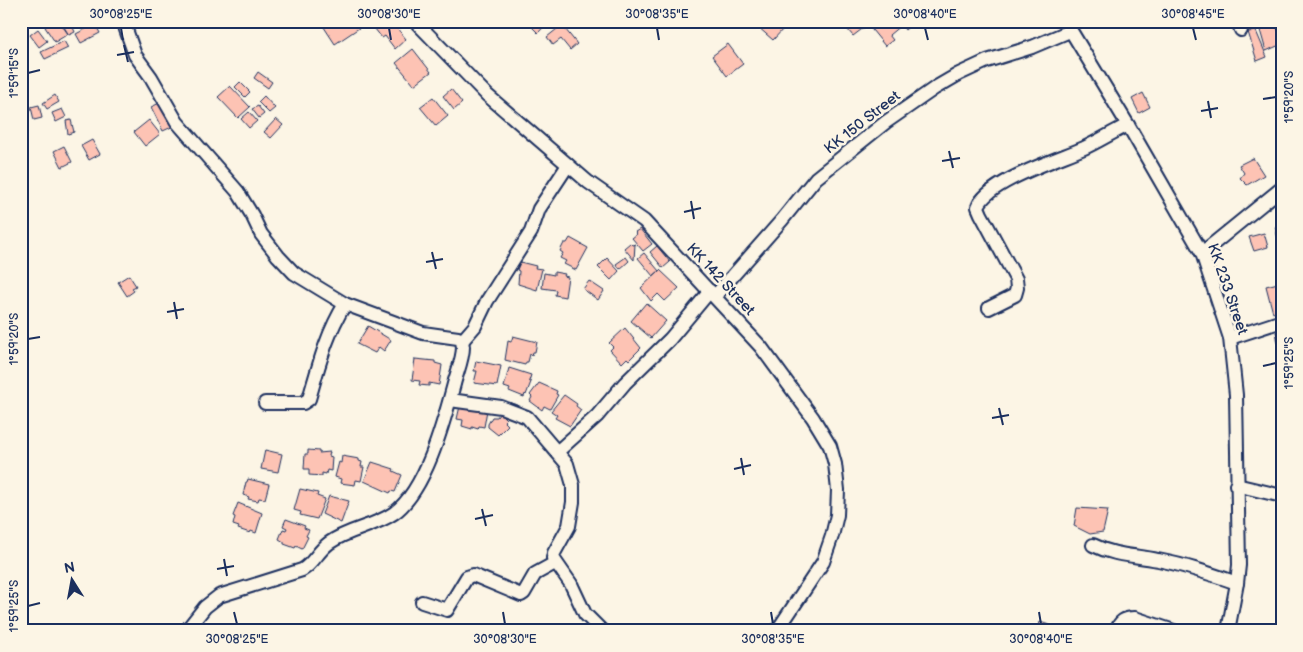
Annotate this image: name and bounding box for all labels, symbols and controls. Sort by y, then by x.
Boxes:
text: 30°08'25"E [89,7,153,22]
text: 30°08'30"E [357,7,421,22]
text: 30°08'35"E [625,7,689,22]
text: 30°08'40"E [893,7,957,22]
text: 30°08'45"E [1161,7,1225,22]
text: 1°59'15"S [7,48,22,98]
text: 1°59'20"S [1282,71,1297,123]
street label: KK 150 Street [820,86,905,158]
street label: KK 142 Street [682,239,759,320]
street label: KK 233 Street [1203,241,1252,338]
text: 1°59'20"S [7,313,22,365]
text: 1°59'25"S [1282,337,1297,389]
north arrow [48,554,98,604]
text: N [63,558,76,577]
text: 1°59'25"S [7,580,22,632]
text: 30°08'25"E [205,632,269,647]
text: 30°08'30"E [473,632,537,647]
text: 30°08'35"E [741,632,805,647]
text: 30°08'40"E [1009,632,1073,647]

